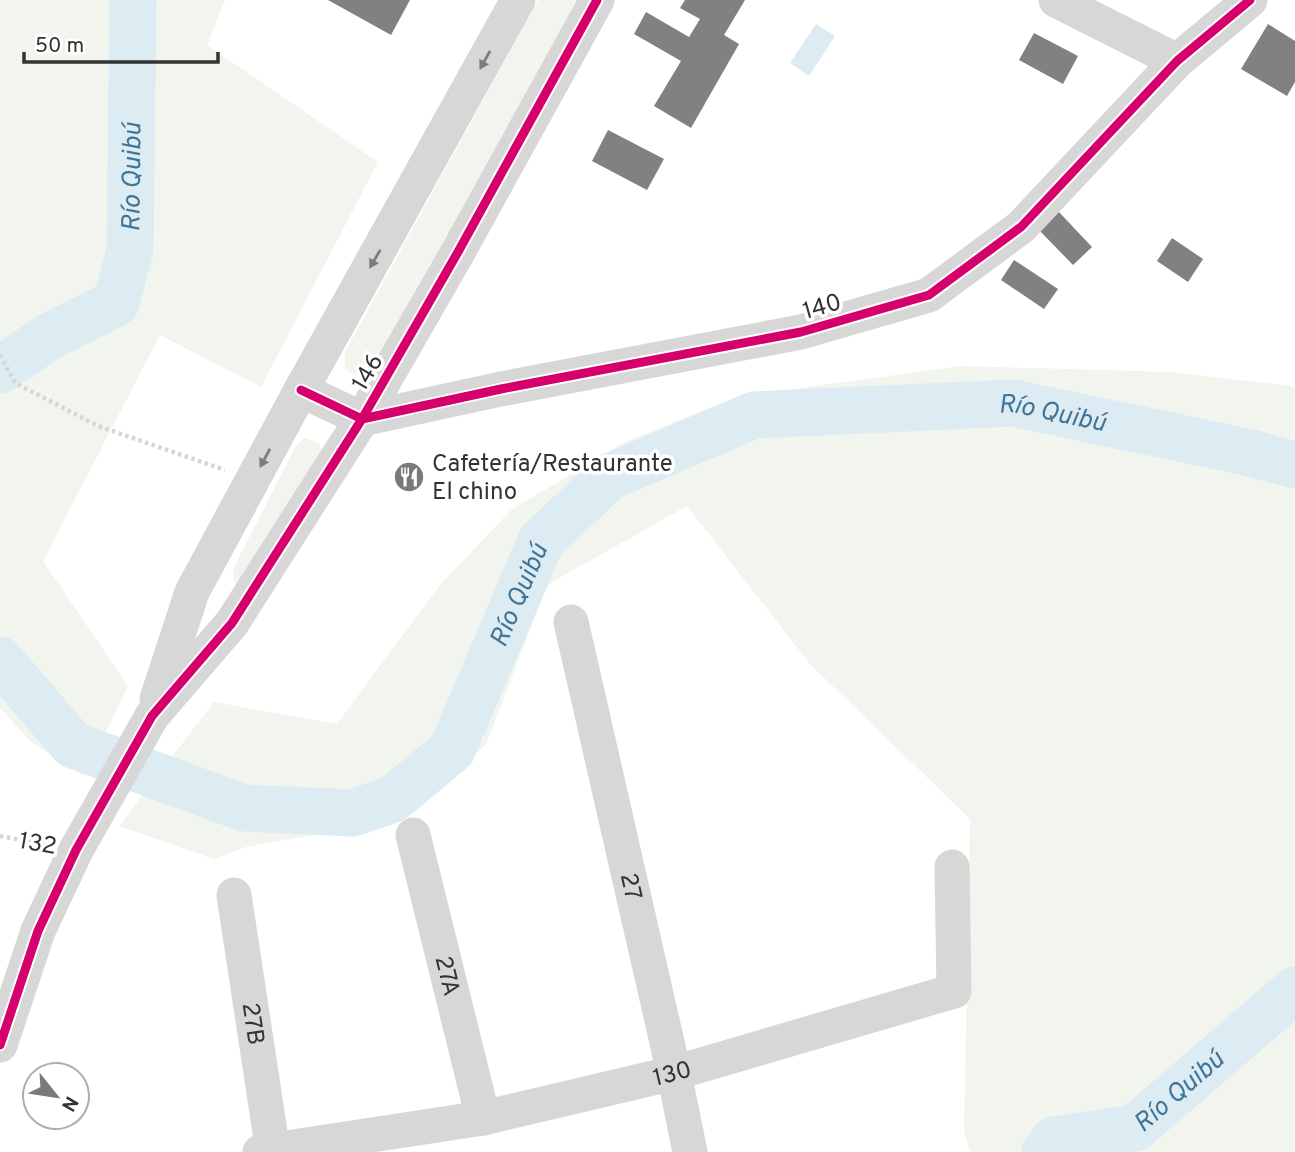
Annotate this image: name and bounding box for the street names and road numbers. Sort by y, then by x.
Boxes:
street label: 140 [800,288,845,328]
street label: 146 [346,349,391,397]
street label: 132 [17,827,59,863]
street label: 27 [612,870,647,903]
street label: 27A [426,953,465,1000]
street label: 27B [233,1000,270,1047]
street label: 130 [650,1056,696,1094]

